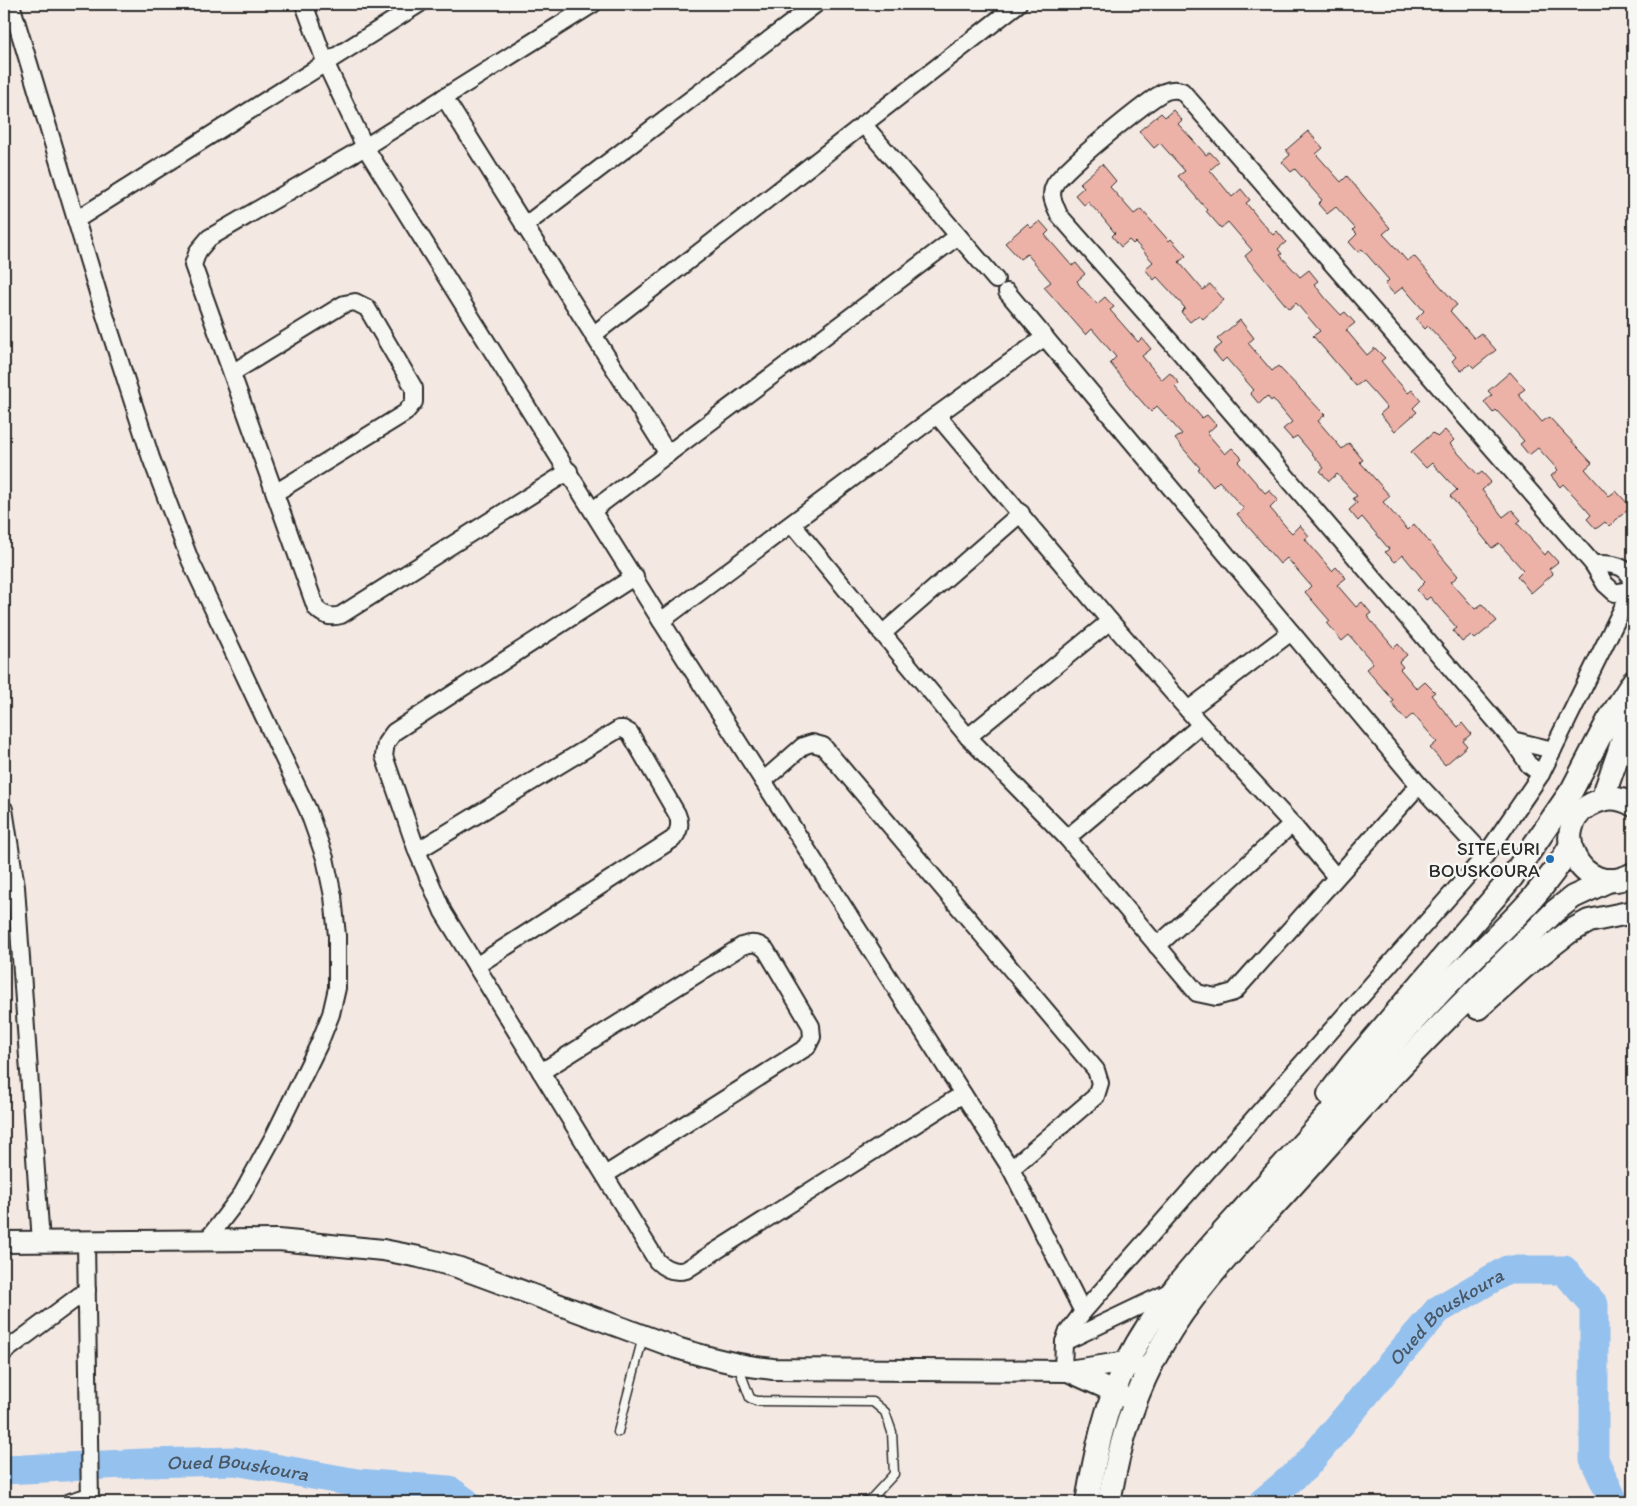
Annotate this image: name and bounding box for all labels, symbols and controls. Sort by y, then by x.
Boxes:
place label: SITE EURI BOUSKOURA [1429,837,1540,882]
marker: SITE EURI BOUSKOURA [1544,853,1556,865]
water label: Oued Bouskoura [1383,1263,1508,1371]
water label: Oued Bouskoura [166,1449,311,1486]

